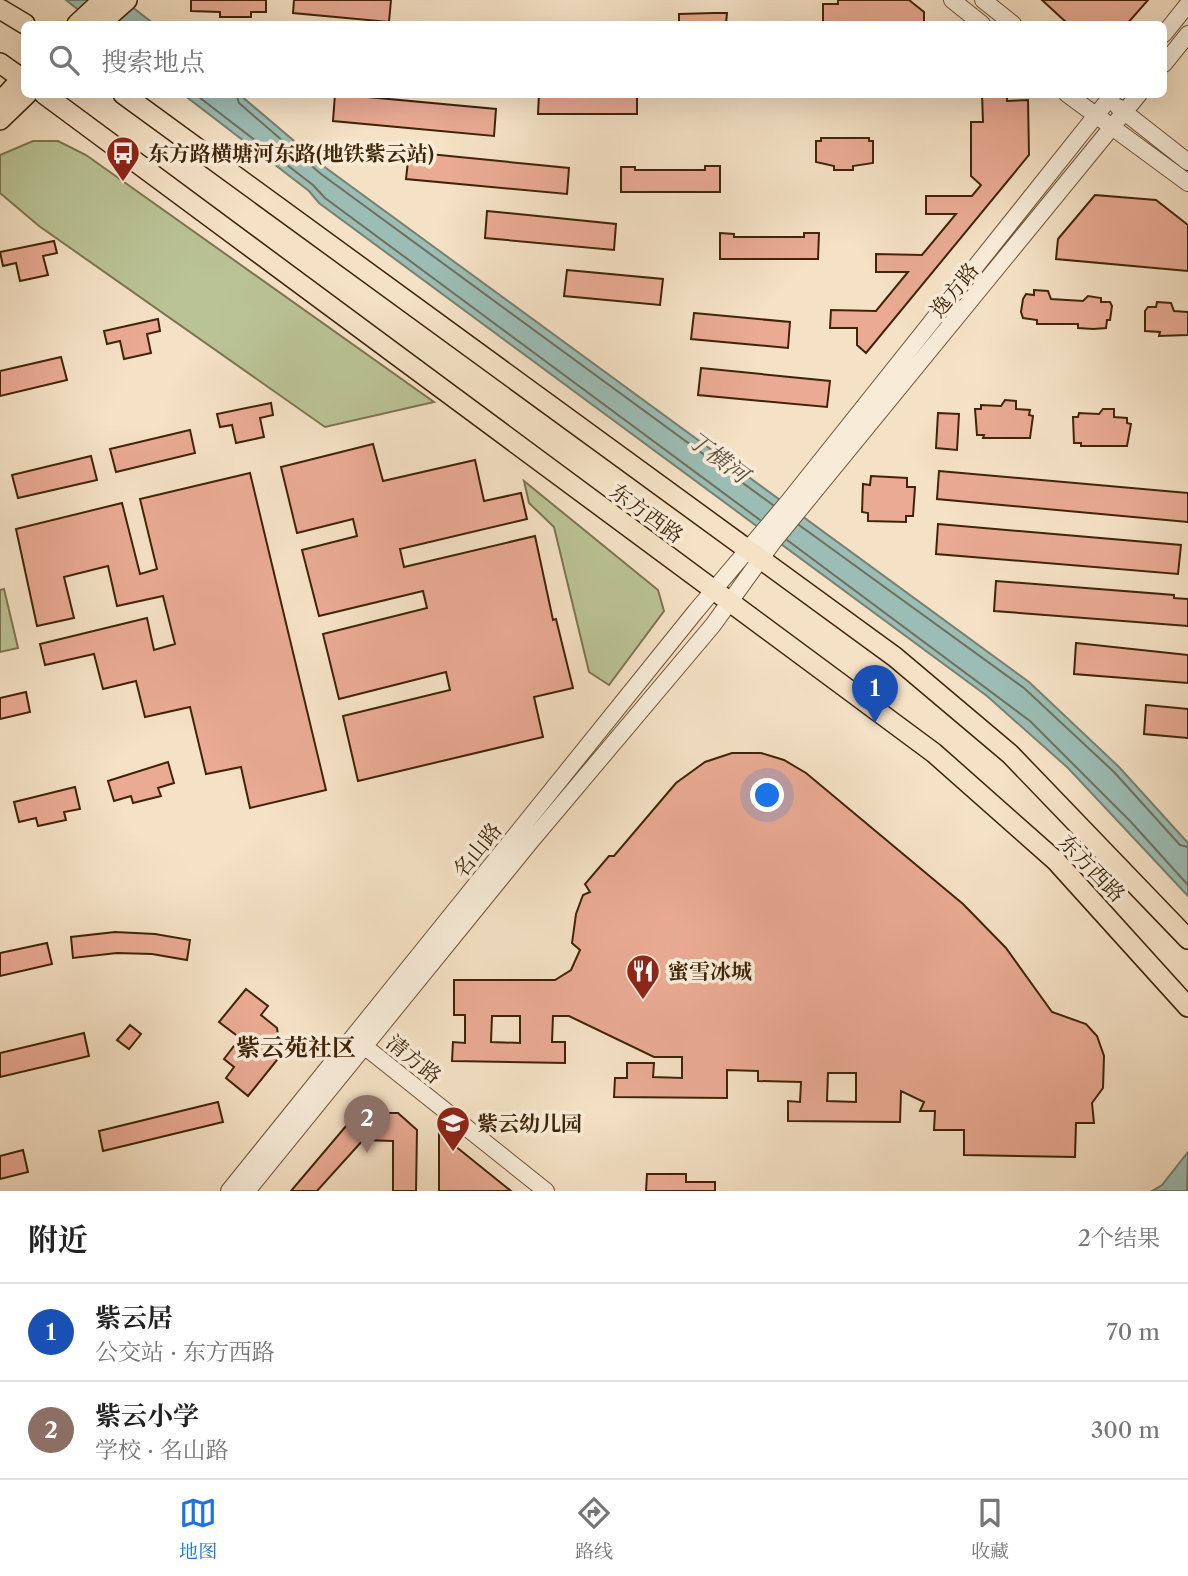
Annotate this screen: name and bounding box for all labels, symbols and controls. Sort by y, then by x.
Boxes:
search box [21,21,1167,98]
icon: search [45,41,83,79]
text: 搜索地点 [101,46,205,78]
bus stop icon: 东方路横塘河东路(地铁紫云站) [104,134,142,183]
place label: 东方路横塘河东路(地铁紫云站) [148,141,434,166]
street label: 逸方路 [924,258,984,322]
water label: 丁横河 [682,425,757,491]
street label: 东方西路 [606,478,688,548]
pin: 1 [852,665,898,723]
your location [750,778,784,812]
street label: 名山路 [447,818,507,882]
street label: 东方西路 [1054,829,1130,907]
restaurant icon: 蜜雪冰城 [624,952,662,1001]
place label: 蜜雪冰城 [668,959,752,984]
street label: 清方路 [382,1029,446,1089]
district label: 紫云苑社区 [236,1033,356,1062]
pin: 2 [344,1095,390,1153]
school or university icon: 紫云幼儿园 [434,1104,472,1153]
place label: 紫云幼儿园 [477,1111,582,1136]
text: 附近 [28,1221,88,1258]
text: 2个结果 [1078,1224,1160,1252]
text: 紫云居 [95,1302,173,1334]
text: 1 [46,1318,56,1346]
text: 70 m [1107,1318,1160,1346]
text: 公交站 · 东方西路 [95,1338,275,1366]
text: 紫云小学 [95,1400,199,1432]
text: 2 [44,1416,58,1444]
text: 300 m [1091,1416,1160,1444]
text: 学校 · 名山路 [95,1436,229,1464]
tab: 地图 [179,1494,217,1563]
tab: 路线 [575,1494,613,1563]
tab: 收藏 [971,1494,1009,1563]

